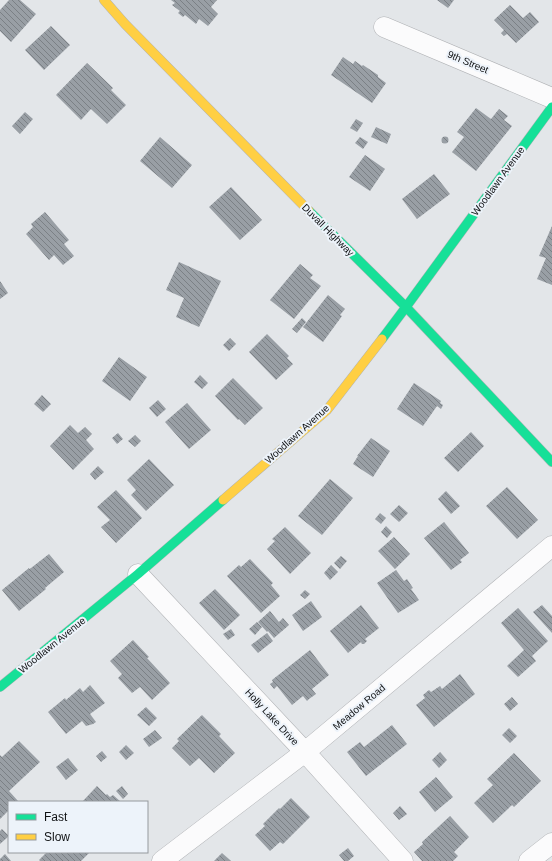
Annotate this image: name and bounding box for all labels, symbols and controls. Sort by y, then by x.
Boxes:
street label: 9th Street [446,48,490,76]
street label: Woodlawn Avenue [469,144,527,218]
street label: Duvall Highway [300,202,356,258]
street label: Woodlawn Avenue [263,402,332,466]
street label: Woodlawn Avenue [16,615,88,675]
street label: Meadow Road [331,682,387,732]
street label: Holly Lake Drive [243,687,301,748]
legend [8,801,148,853]
text: Fast [44,810,68,824]
text: Slow [44,830,70,844]

